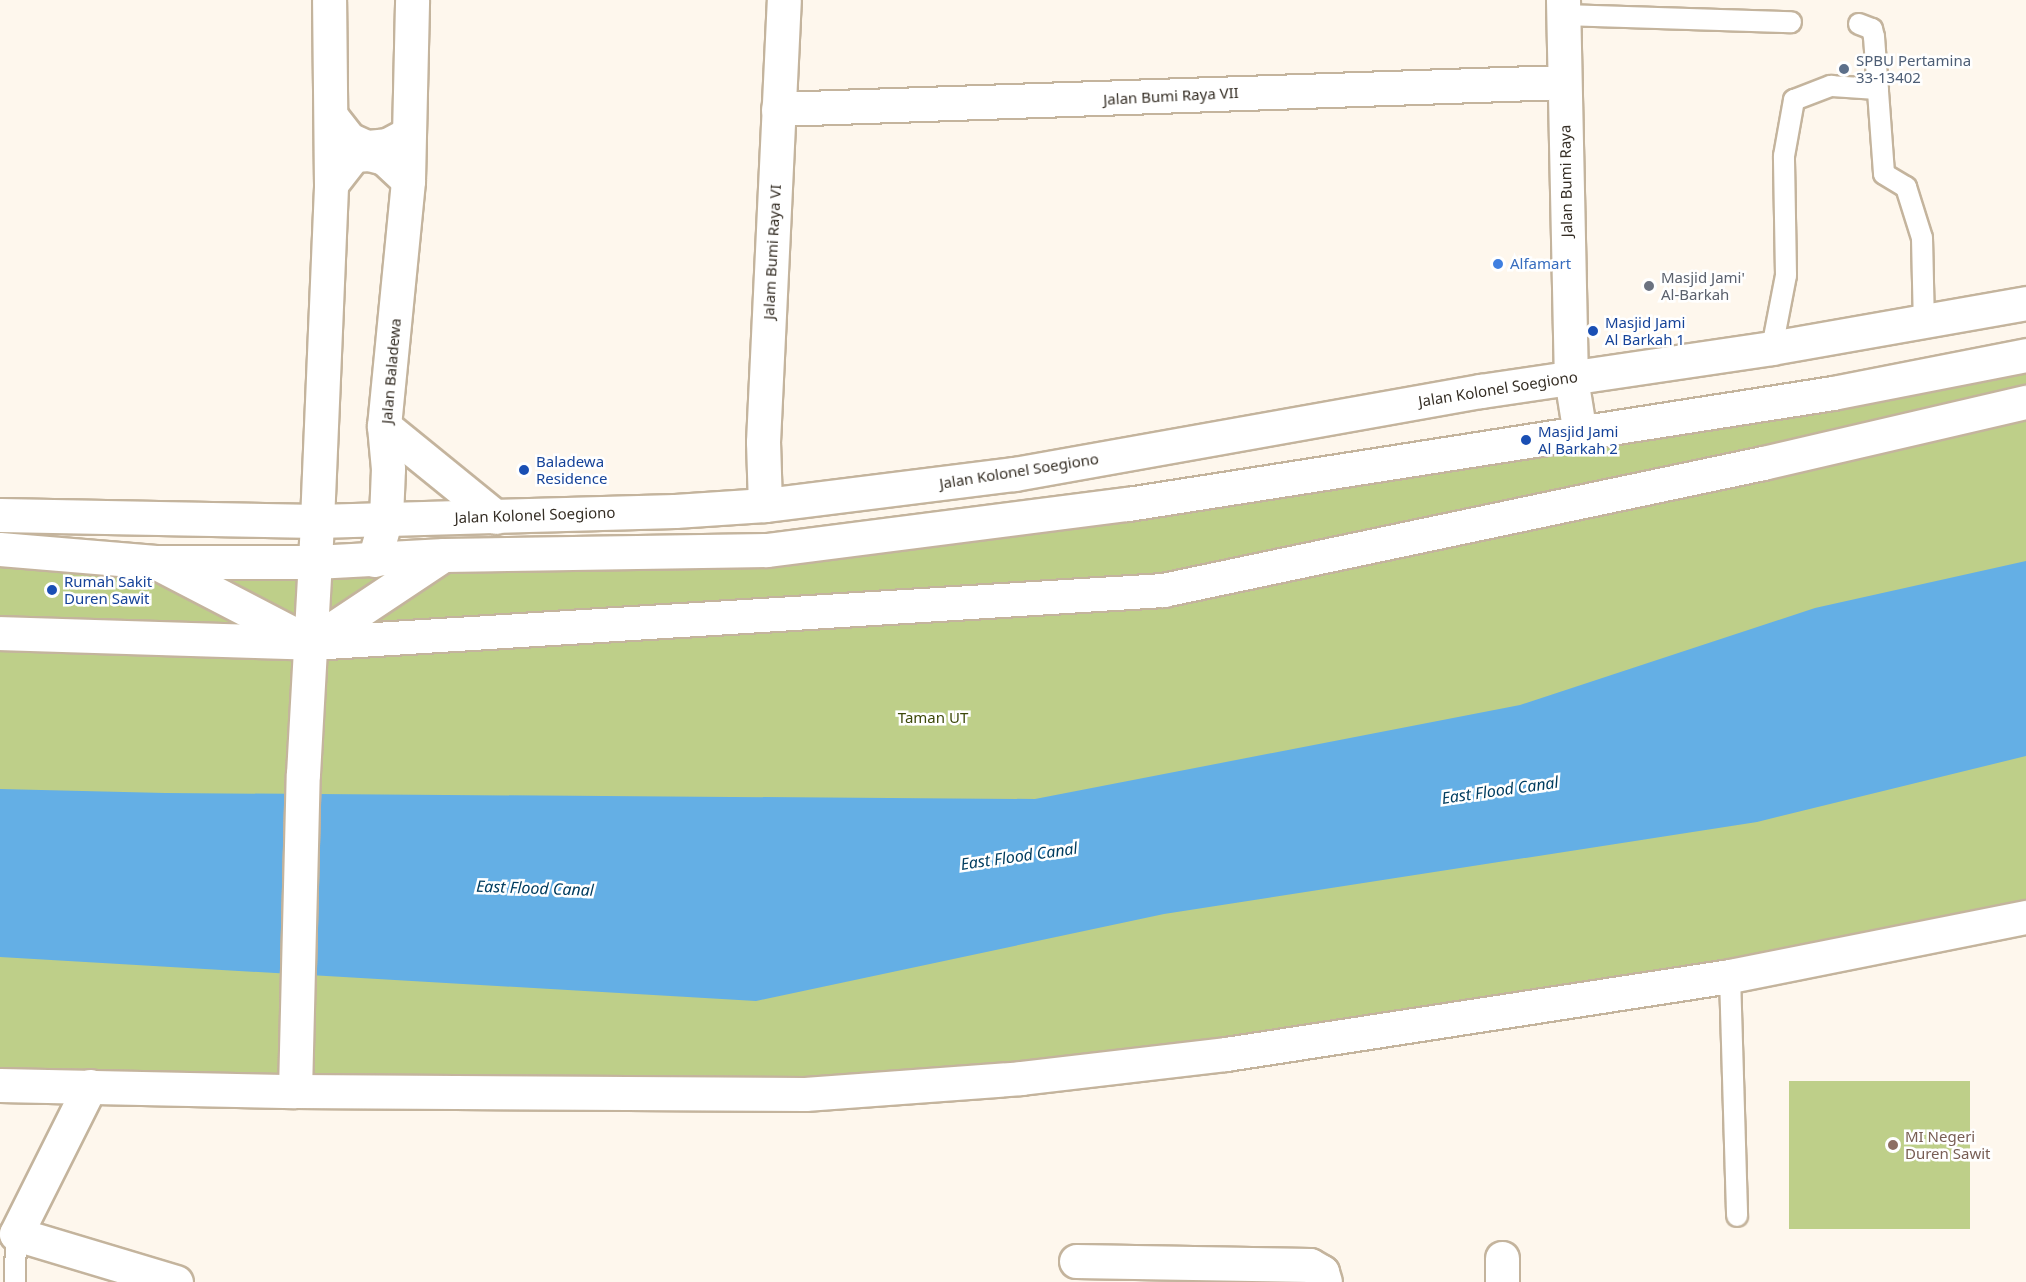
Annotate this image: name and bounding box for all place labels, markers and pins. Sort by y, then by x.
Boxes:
place label: SPBU Pertamina 33-13402 [1856,51,1971,86]
marker: SPBU Pertamina 33-13402 [1837,62,1851,76]
place label: Alfamart [1510,255,1571,273]
marker: Alfamart [1491,257,1505,271]
place label: Masjid Jami' Al-Barkah [1661,268,1745,303]
marker: Masjid Jami' Al-Barkah [1642,279,1656,293]
place label: Masjid Jami Al Barkah 1 [1605,313,1685,348]
marker: Masjid Jami Al Barkah 1 [1586,324,1600,338]
place label: Masjid Jami Al Barkah 2 [1538,422,1618,457]
marker: Masjid Jami Al Barkah 2 [1519,433,1533,447]
place label: Baladewa Residence [536,452,607,487]
marker: Baladewa Residence [517,463,531,477]
place label: Rumah Sakit Duren Sawit [64,572,152,607]
marker: Rumah Sakit Duren Sawit [45,583,59,597]
place label: MI Negeri Duren Sawit [1905,1127,1990,1162]
marker: MI Negeri Duren Sawit [1886,1138,1900,1152]

